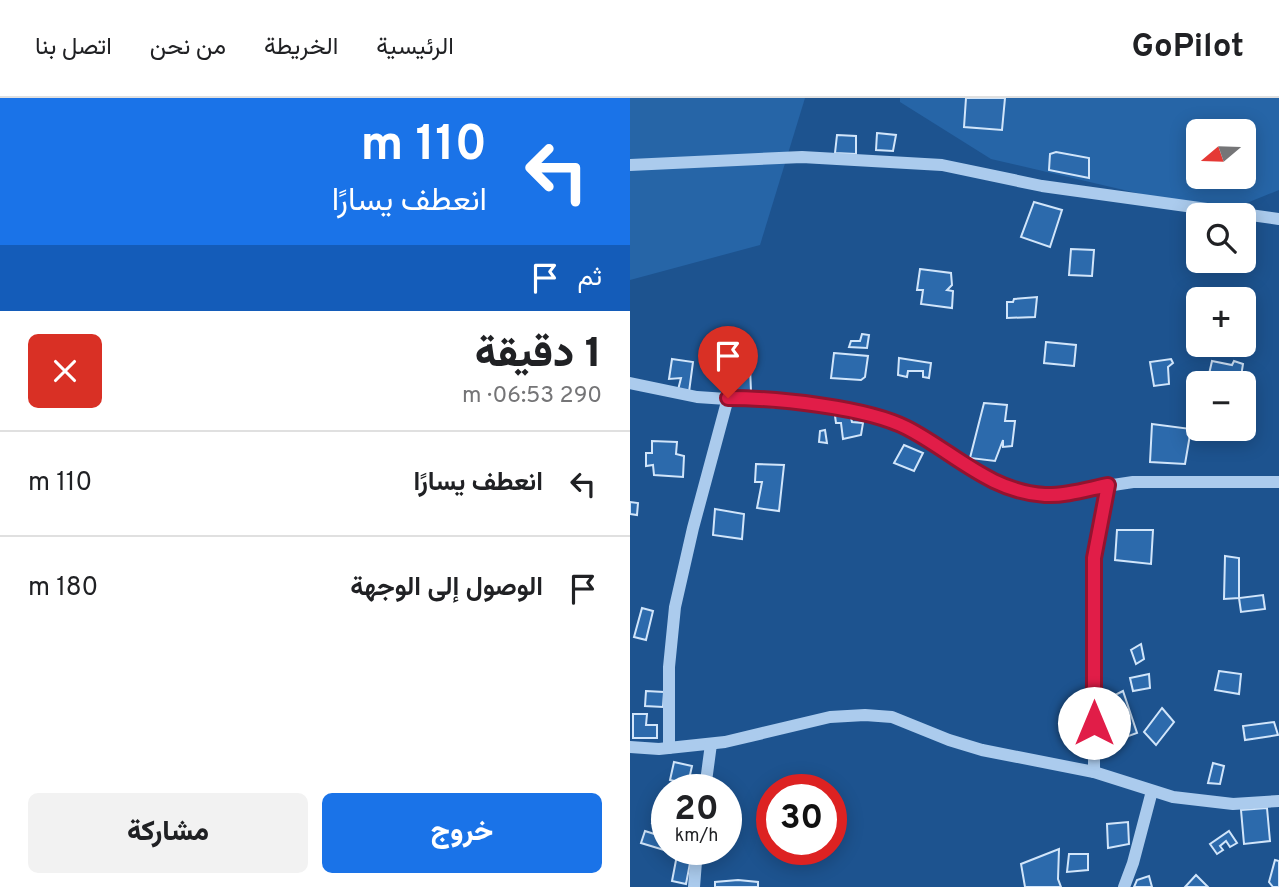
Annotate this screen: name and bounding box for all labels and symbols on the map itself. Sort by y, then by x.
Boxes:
north arrow [1186,119,1256,189]
pin [698,326,758,398]
position arrow [1057,686,1131,760]
speed limit sign: 30 [756,774,847,865]

